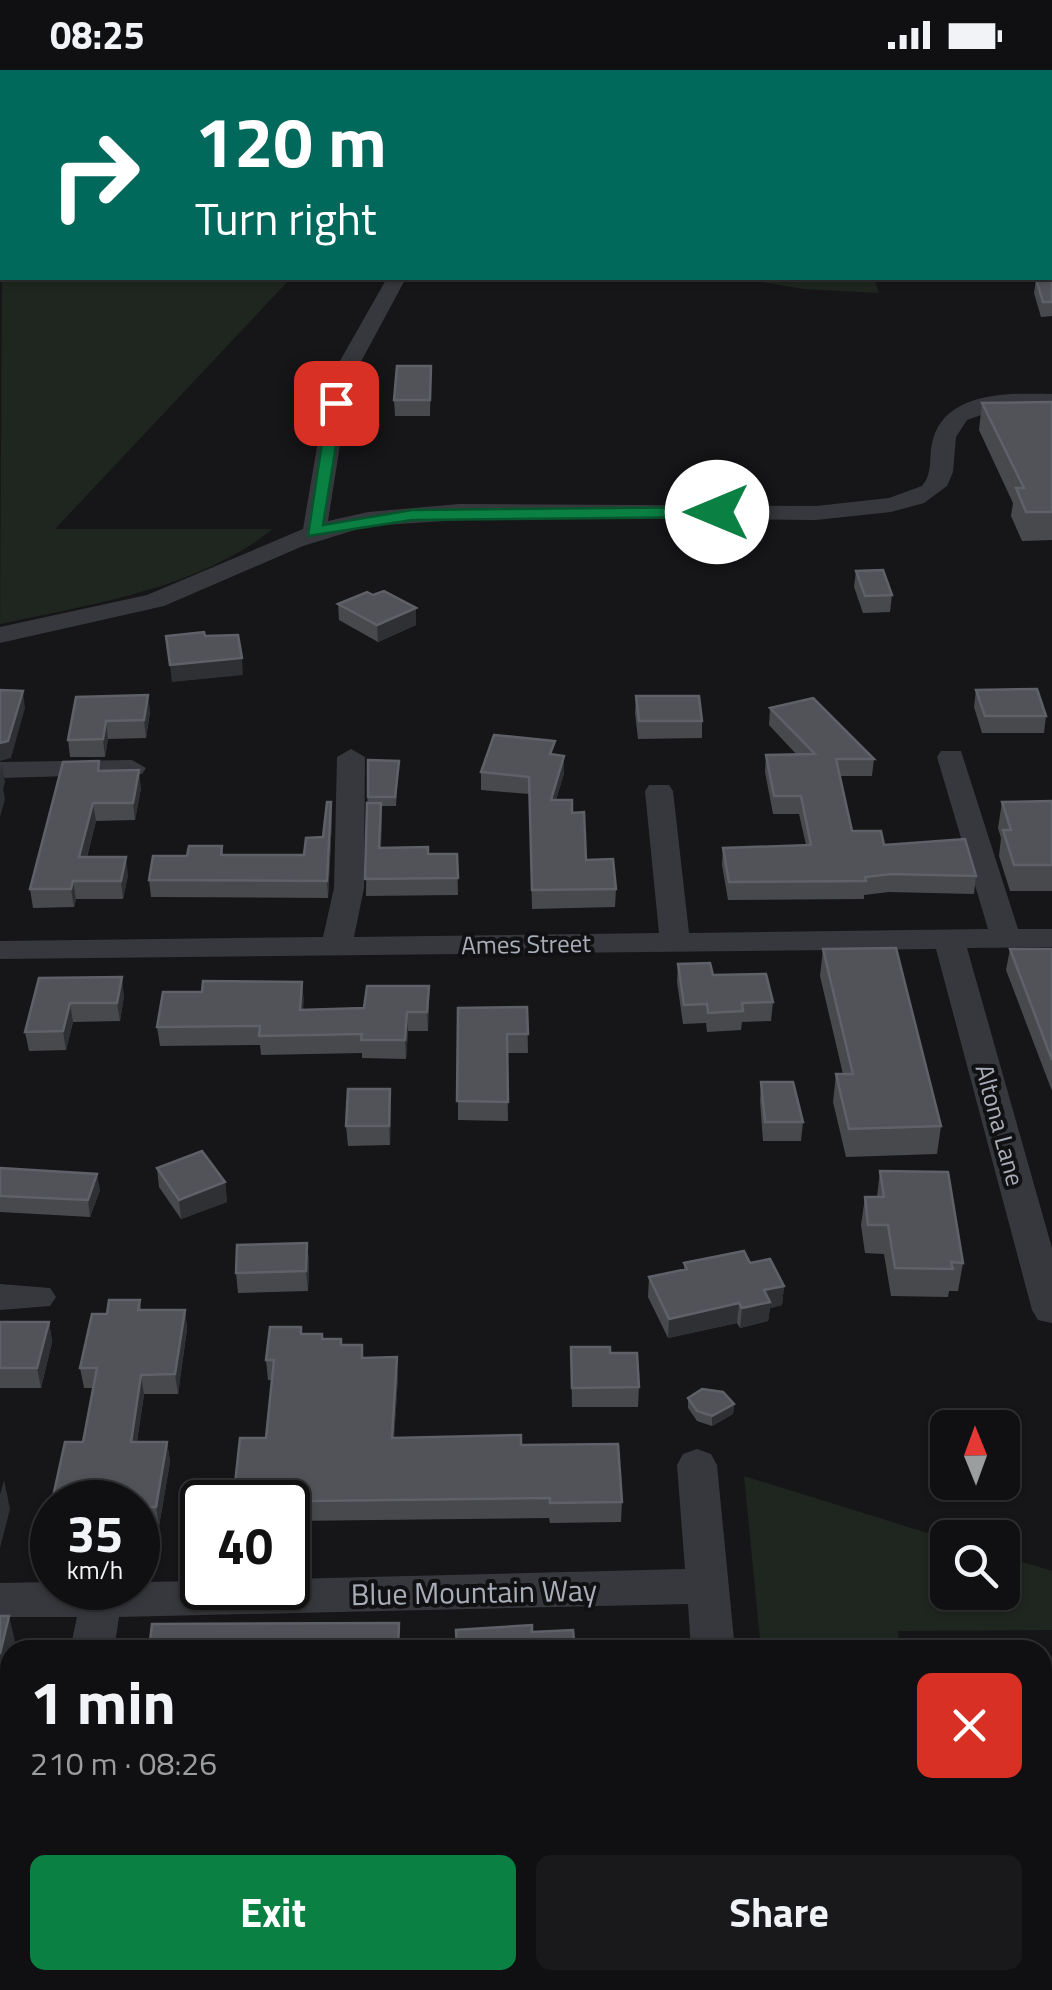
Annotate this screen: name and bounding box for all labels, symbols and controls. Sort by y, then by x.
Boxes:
text: 08:25 [50,6,145,64]
text: 120 m [195,88,387,194]
icon: right [30,110,160,240]
text: Turn right [195,184,377,252]
pin [294,361,379,446]
icon: arrive [309,376,364,431]
position arrow [665,460,769,564]
street label: Ames Street [461,924,592,964]
street label: Altona Lane [966,1060,1034,1190]
north arrow [930,1410,1020,1500]
map controls [930,1410,1020,1610]
speed limit sign: 40 [180,1480,310,1610]
text: 35 [67,1495,123,1571]
button: search [930,1520,1020,1610]
text: km/h [67,1551,123,1589]
street label: Blue Mountain Way [350,1567,598,1617]
text: 1 min [30,1656,176,1747]
button: close [917,1673,1022,1778]
text: 210 m · 08:26 [30,1739,217,1787]
button: Exit [30,1855,516,1970]
button: Share [536,1855,1022,1970]

